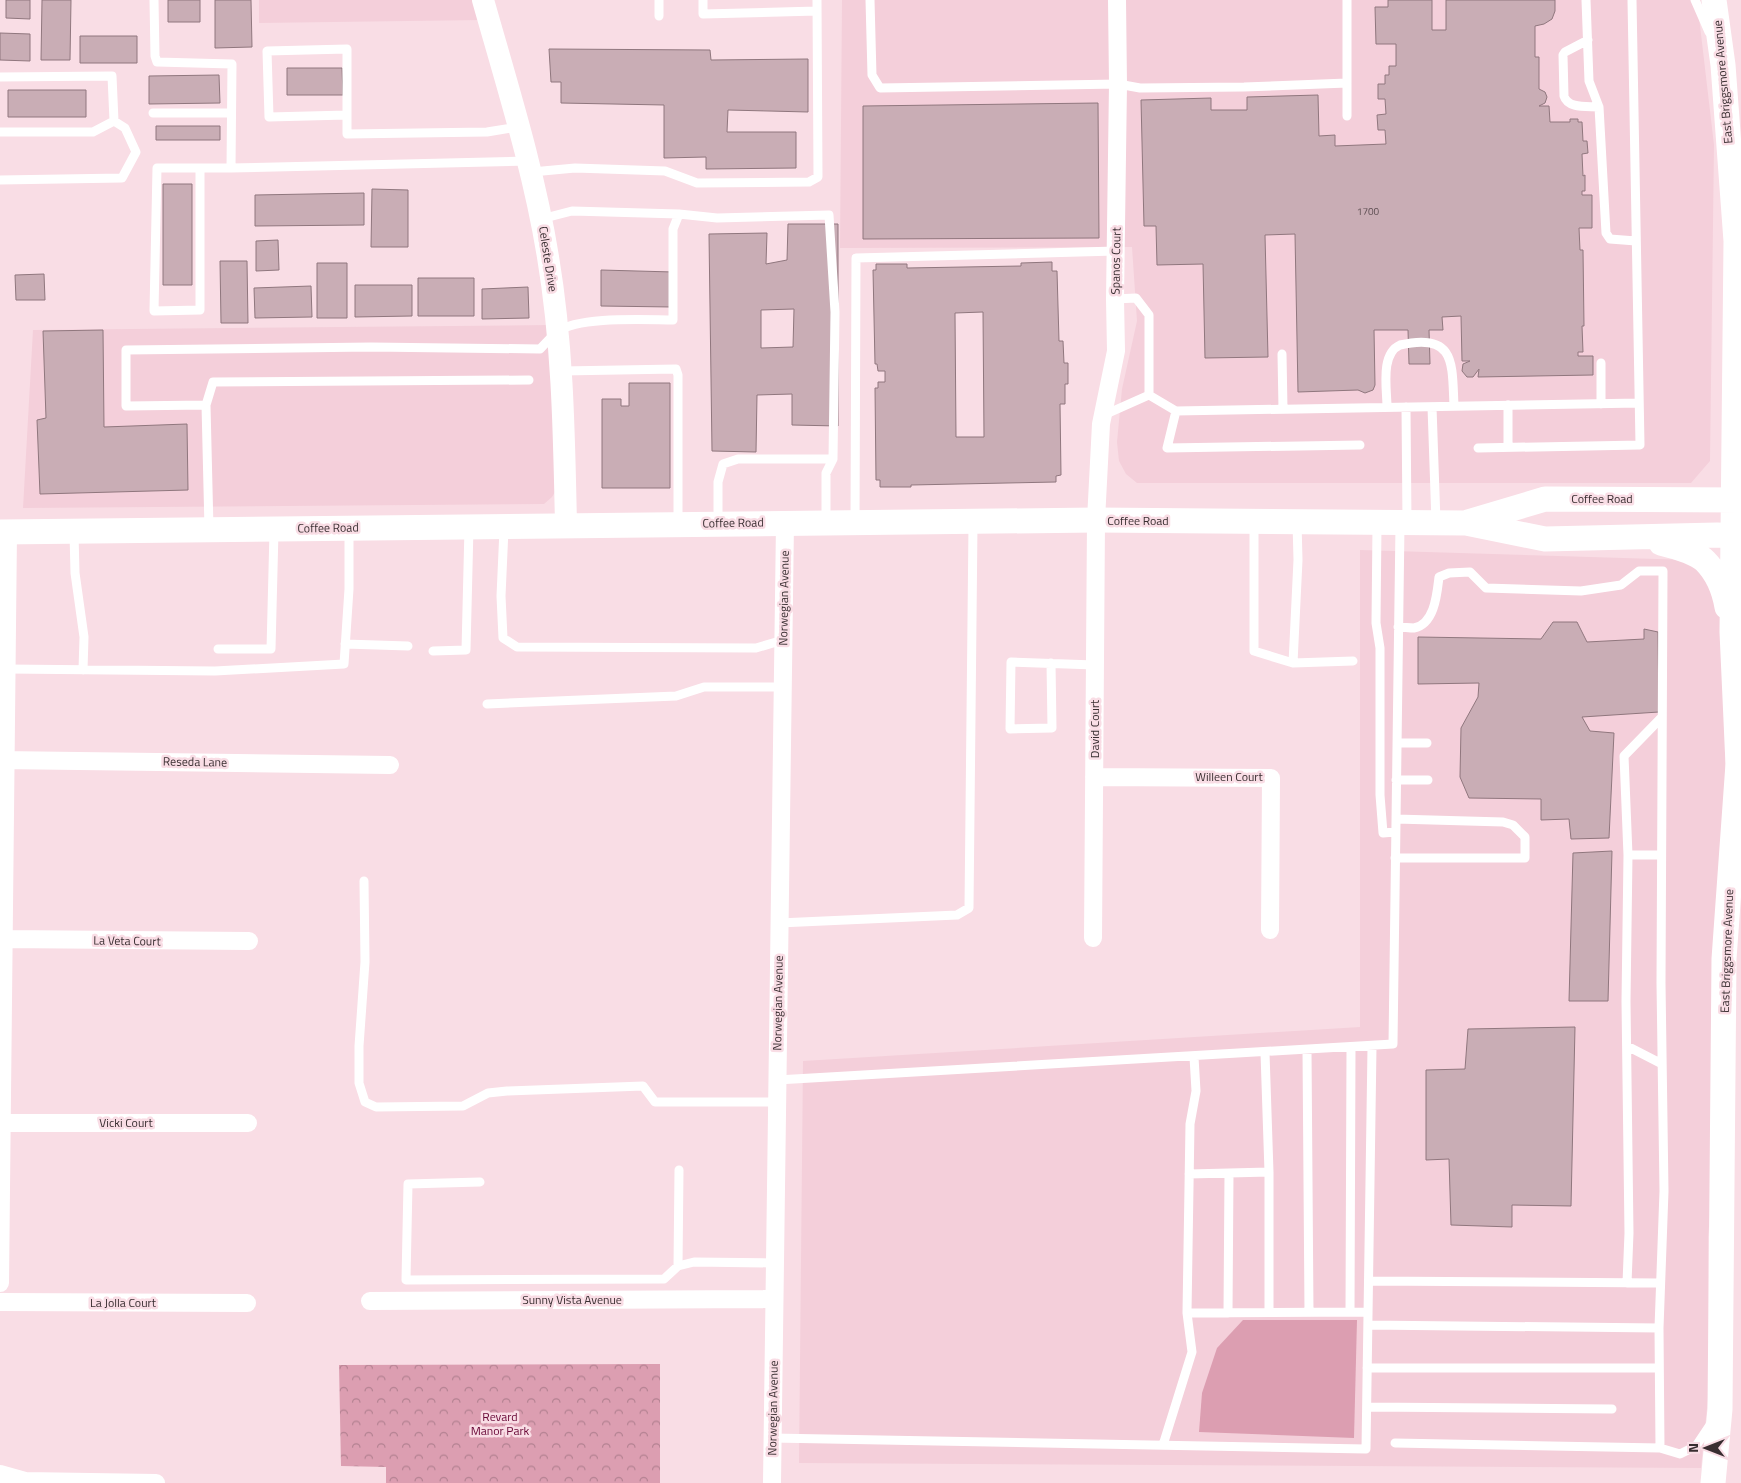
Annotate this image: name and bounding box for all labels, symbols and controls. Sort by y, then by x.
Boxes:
street label: East Briggsmore Avenue [1708,20,1737,145]
house number: 1700 [1357,204,1380,219]
street label: Celeste Drive [534,225,563,293]
street label: Spanos Court [1105,226,1126,295]
street label: Coffee Road [1571,489,1633,508]
street label: Coffee Road [1107,511,1169,530]
street label: Coffee Road [702,512,764,533]
street label: Coffee Road [297,517,359,538]
street label: Norwegian Avenue [773,550,794,646]
street label: David Court [1085,699,1104,758]
street label: Reseda Lane [163,751,227,772]
street label: Willeen Court [1195,767,1264,786]
street label: East Briggsmore Avenue [1715,889,1738,1013]
street label: La Veta Court [93,930,162,951]
street label: Norwegian Avenue [767,955,788,1051]
street label: Vicki Court [99,1113,153,1132]
street label: Sunny Vista Avenue [522,1290,622,1309]
street label: La Jolla Court [90,1293,157,1312]
street label: Norwegian Avenue [762,1360,783,1456]
park label: Revard Manor Park [471,1407,530,1440]
north arrow [1681,1423,1731,1473]
text: N [1682,1443,1703,1453]

